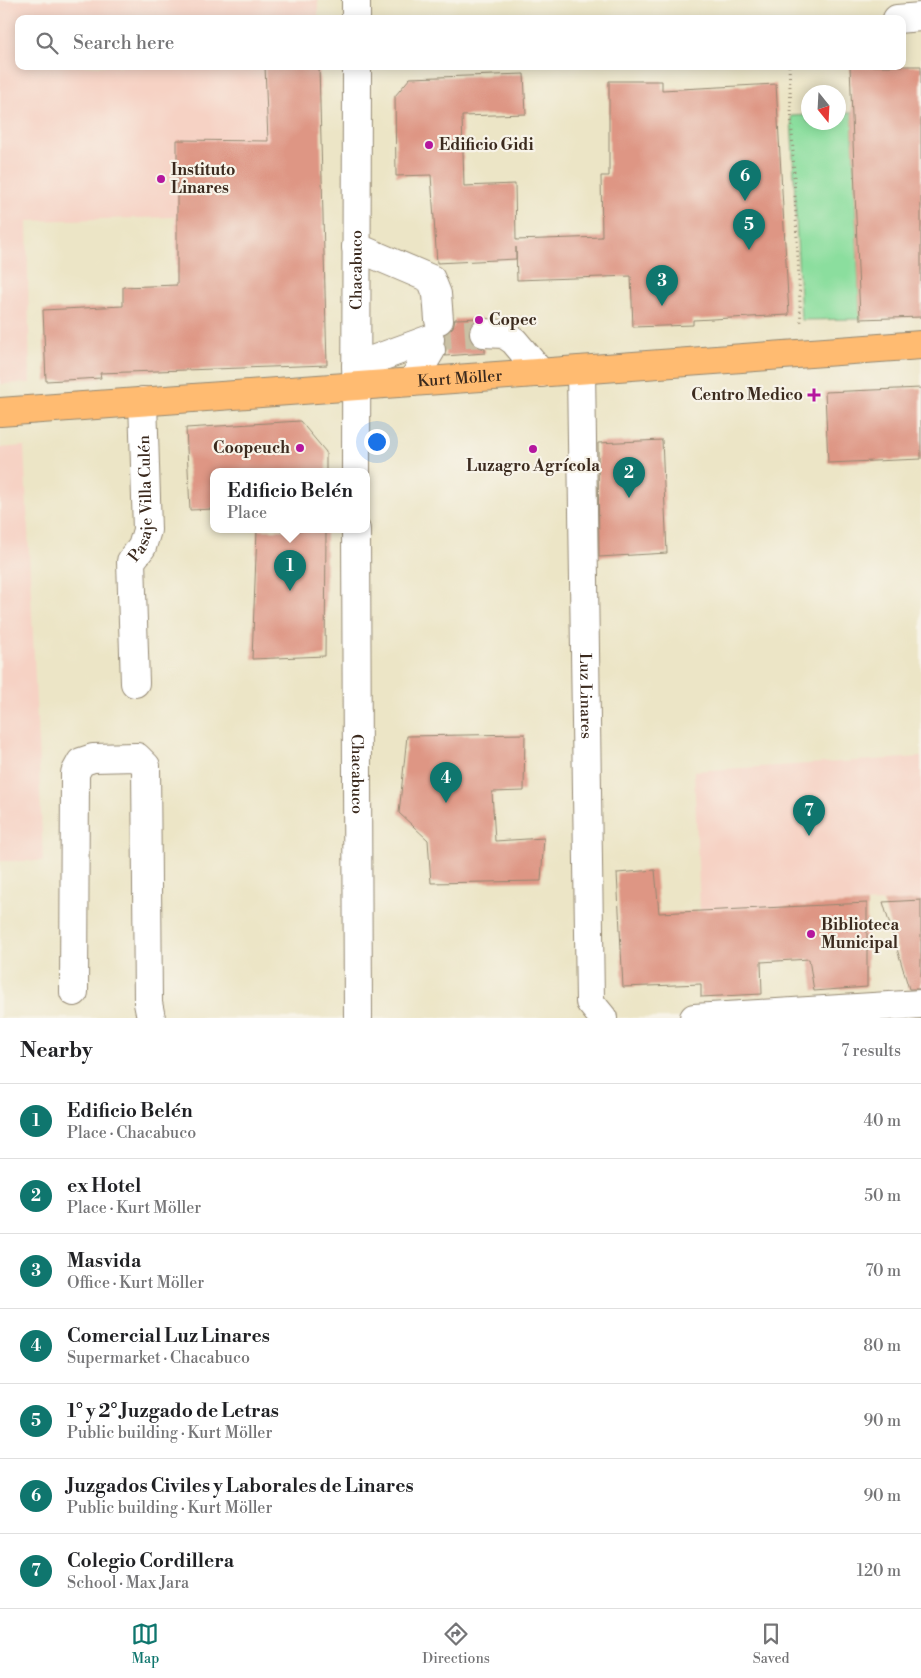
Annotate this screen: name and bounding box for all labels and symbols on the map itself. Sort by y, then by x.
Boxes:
north arrow [801,85,846,130]
place label: Edificio Gidi [439,135,534,155]
marker: Edificio Gidi [423,139,435,151]
place label: Instituto Linares [171,160,236,198]
pin: 6 [729,160,761,201]
marker: Instituto Linares [155,173,167,185]
pin: 5 [733,209,765,250]
street label: Chacabuco [346,230,367,310]
pin: 3 [646,265,678,306]
place label: Copec [489,310,537,330]
marker: Copec [473,314,485,326]
street label: Kurt Möller [417,365,503,392]
place label: Centro Medico [691,385,803,405]
marker: Centro Medico [807,388,821,402]
your location [364,429,390,455]
street label: Pasaje Villa Culén [124,434,157,566]
place label: Coopeuch [213,438,290,458]
marker: Coopeuch [294,442,306,454]
marker: Luzagro Agrícola [527,443,539,455]
place label: Luzagro Agrícola [466,456,600,476]
pin: 2 [613,457,645,498]
pin: 1 [274,550,306,591]
street label: Luz Linares [575,653,596,739]
street label: Chacabuco [347,734,367,814]
pin: 4 [430,762,462,803]
pin: 7 [793,795,825,836]
place label: Biblioteca Municipal [821,915,899,953]
marker: Biblioteca Municipal [805,928,817,940]

